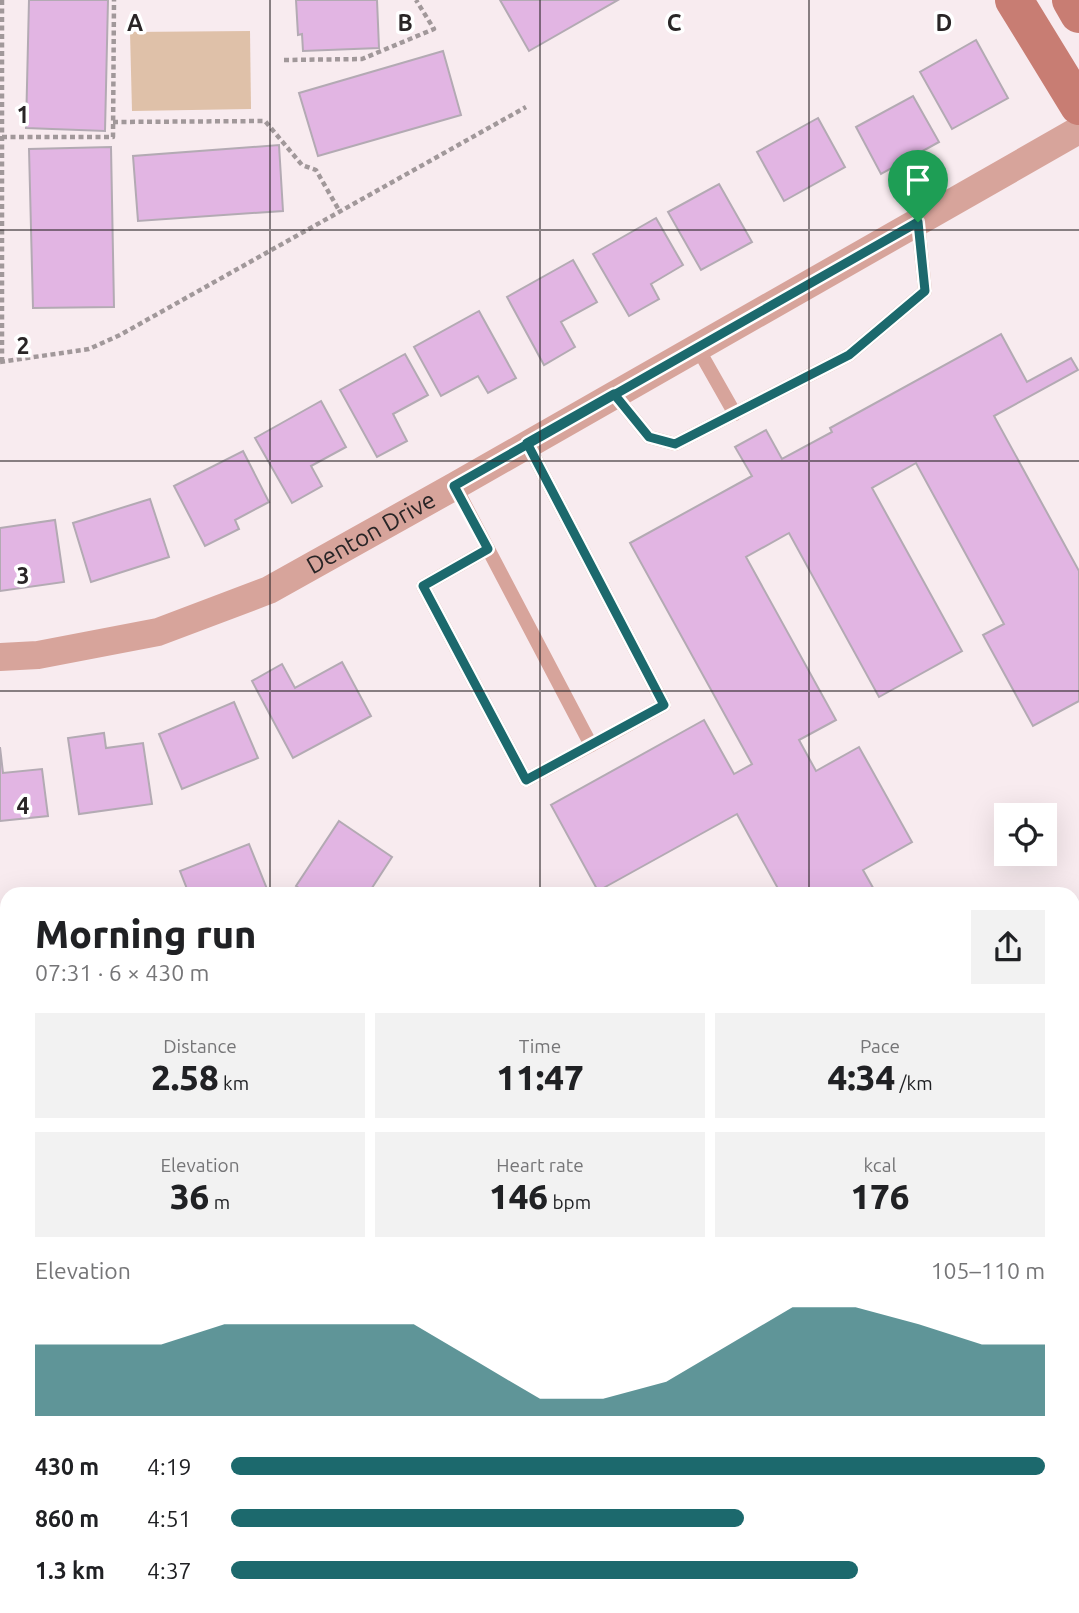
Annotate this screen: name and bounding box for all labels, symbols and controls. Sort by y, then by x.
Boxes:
text: A [127,10,143,35]
text: B [397,10,413,35]
text: C [667,10,682,35]
text: D [936,10,952,35]
text: 1 [17,102,29,127]
pin [888,150,948,222]
icon: arrive [899,161,937,199]
text: 2 [17,333,29,358]
street label: Denton Drive [302,486,440,579]
text: 3 [17,563,29,588]
text: 4 [17,793,30,818]
map controls [994,803,1057,866]
button: locate [994,803,1057,866]
button: share [971,910,1045,984]
text: Morning run [35,913,256,955]
text: 07:31 · 6 × 430 m [35,960,209,985]
text: Distance [163,1035,237,1057]
text: Time [519,1035,561,1057]
text: Pace [860,1035,900,1057]
text: 2.58 [151,1057,219,1097]
text: 11:47 [496,1057,584,1097]
text: 4:34 [827,1057,895,1097]
text: km [219,1072,249,1094]
text: /km [895,1072,933,1094]
text: Elevation [160,1154,240,1176]
text: Heart rate [496,1154,584,1176]
text: kcal [864,1154,896,1176]
text: 36 [170,1176,209,1216]
text: 146 [489,1176,548,1216]
text: 176 [850,1176,910,1216]
text: m [209,1191,230,1213]
text: bpm [548,1191,591,1213]
text: Elevation [35,1258,131,1283]
text: 105–110 m [931,1258,1045,1283]
text: 430 m [35,1454,99,1479]
text: 4:19 [147,1454,192,1479]
text: 860 m [35,1506,99,1531]
text: 4:51 [147,1506,192,1531]
text: 1.3 km [35,1558,105,1583]
text: 4:37 [147,1558,192,1583]

